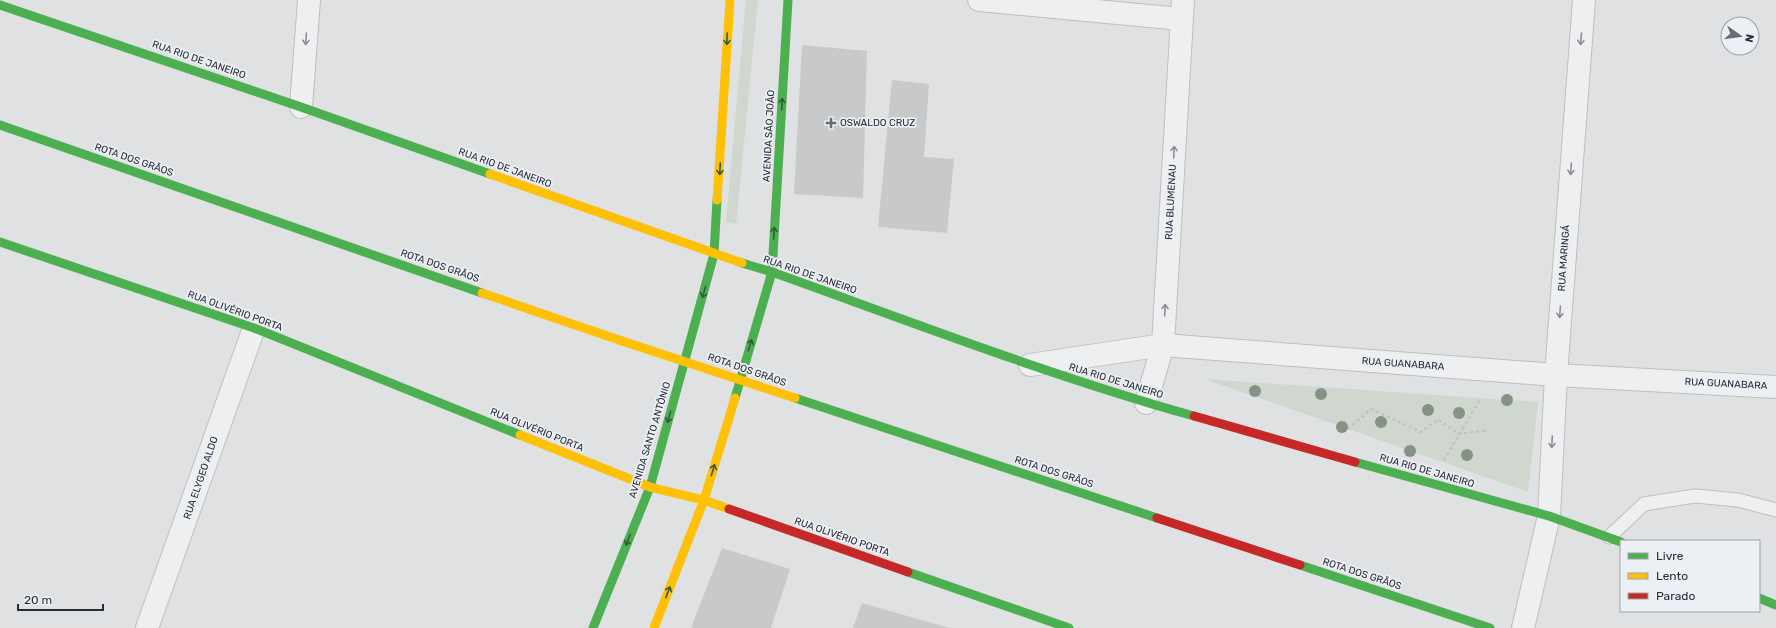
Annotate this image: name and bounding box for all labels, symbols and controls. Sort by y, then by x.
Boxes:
north arrow [1720,16,1760,56]
one-way arrow [303,32,310,45]
one-way arrow [724,32,731,45]
one-way arrow [1577,32,1584,45]
text: N [1742,33,1756,44]
street label: RUA RIO DE JANEIRO [151,38,248,82]
street label: AVENIDA SÃO JOÃO [761,89,777,182]
one-way arrow [778,98,785,111]
marker: OSWALDO CRUZ [825,117,837,129]
place label: OSWALDO CRUZ [840,117,915,129]
street label: ROTA DOS GRÃOS [93,141,175,179]
street label: RUA RIO DE JANEIRO [457,146,553,191]
one-way arrow [1170,146,1178,159]
one-way arrow [716,162,723,175]
one-way arrow [1568,162,1575,175]
street label: RUA BLUMENAU [1163,164,1179,240]
street label: RUA MARINGÁ [1556,224,1572,292]
one-way arrow [771,227,778,240]
street label: ROTA DOS GRÃOS [399,247,481,285]
street label: RUA RIO DE JANEIRO [762,253,859,297]
one-way arrow [700,285,707,298]
street label: RUA OLIVÉRIO PORTA [186,288,284,334]
one-way arrow [1162,304,1169,317]
one-way arrow [1557,305,1564,318]
one-way arrow [747,339,754,352]
street label: ROTA DOS GRÃOS [706,351,788,389]
street label: RUA GUANABARA [1361,355,1445,373]
street label: RUA RIO DE JANEIRO [1067,361,1165,401]
street label: RUA GUANABARA [1684,376,1768,392]
street label: AVENIDA SANTO ANTÔNIO [627,380,673,500]
street label: RUA OLIVÉRIO PORTA [488,406,586,454]
one-way arrow [665,410,672,423]
street label: RUA ELYGEO ALDO [181,435,221,521]
one-way arrow [1549,435,1556,448]
street label: RUA RIO DE JANEIRO [1378,452,1476,490]
street label: ROTA DOS GRÃOS [1013,454,1095,490]
one-way arrow [710,463,717,476]
street label: RUA OLIVÉRIO PORTA [793,515,891,559]
one-way arrow [624,534,632,546]
legend [1620,540,1760,612]
text: Livre [1656,549,1684,563]
street label: ROTA DOS GRÃOS [1321,556,1403,592]
text: Lento [1656,569,1688,583]
scale bar [18,586,103,612]
one-way arrow [665,586,673,598]
text: Parado [1656,589,1695,603]
text: 20 m [24,593,52,607]

